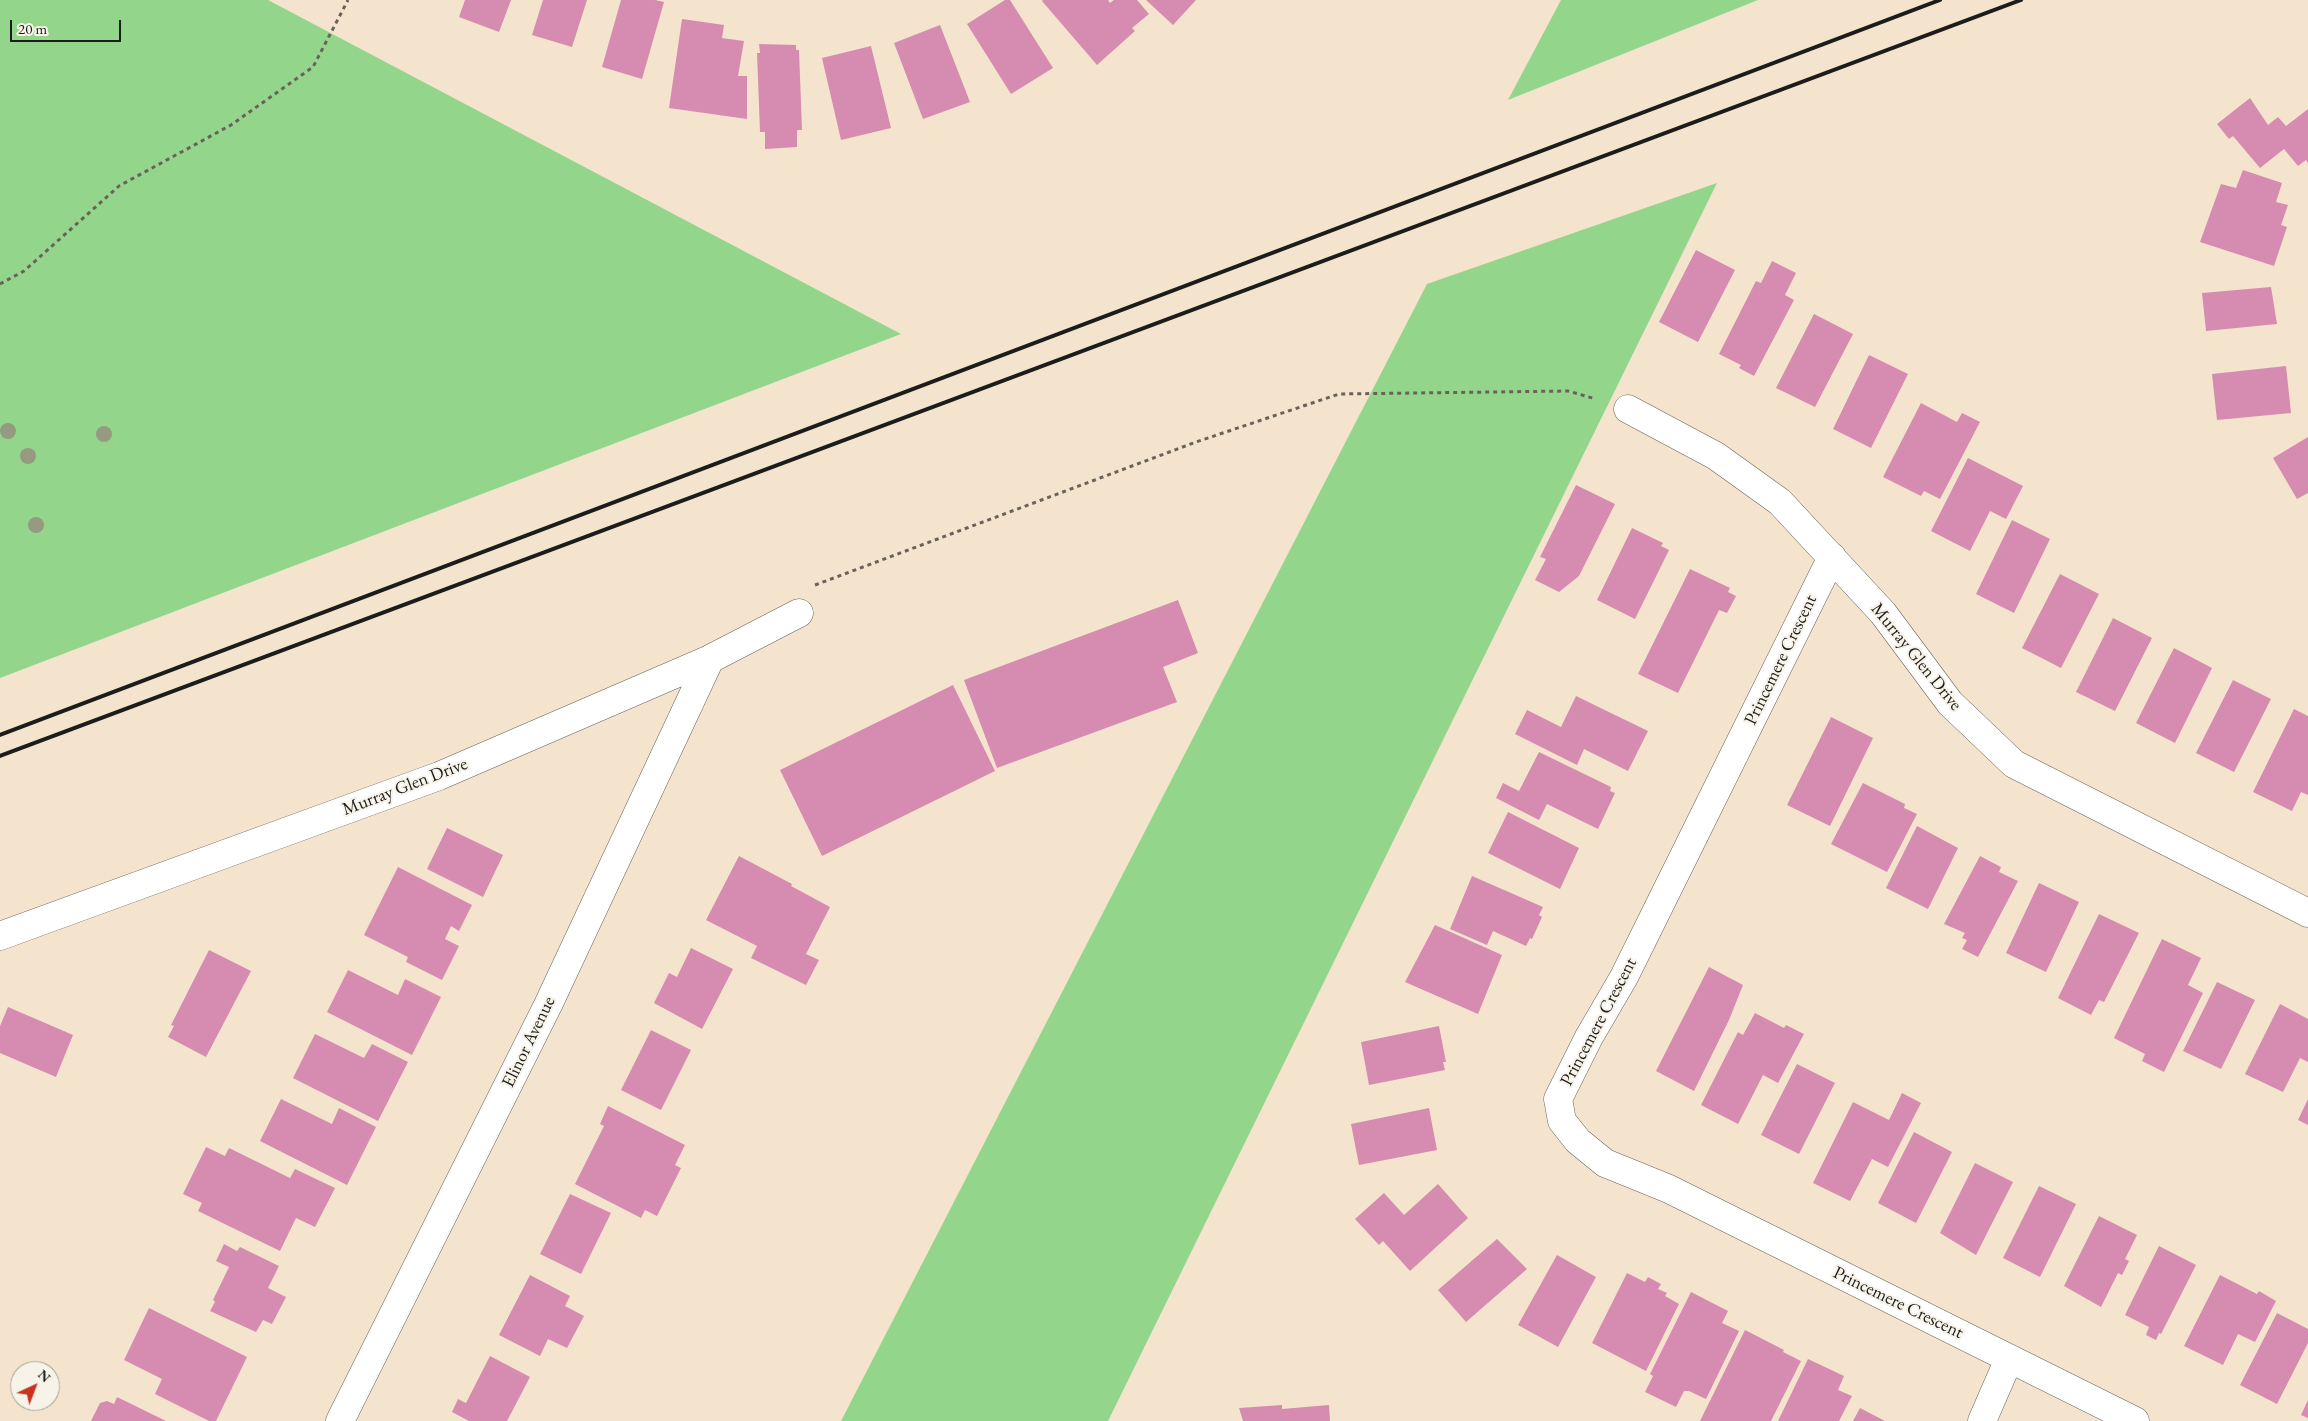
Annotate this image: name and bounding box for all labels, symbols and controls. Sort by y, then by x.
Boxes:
scale bar [12,10,124,42]
text: 20 m [18,19,47,38]
street label: Princemere Crescent [1740,591,1822,729]
street label: Murray Glen Drive [1866,599,1966,715]
street label: Murray Glen Drive [339,753,471,821]
street label: Princemere Crescent [1556,954,1642,1090]
street label: Elinor Avenue [498,993,560,1091]
street label: Princemere Crescent [1829,1262,1967,1344]
north arrow [10,1361,60,1411]
text: N [34,1365,55,1386]

